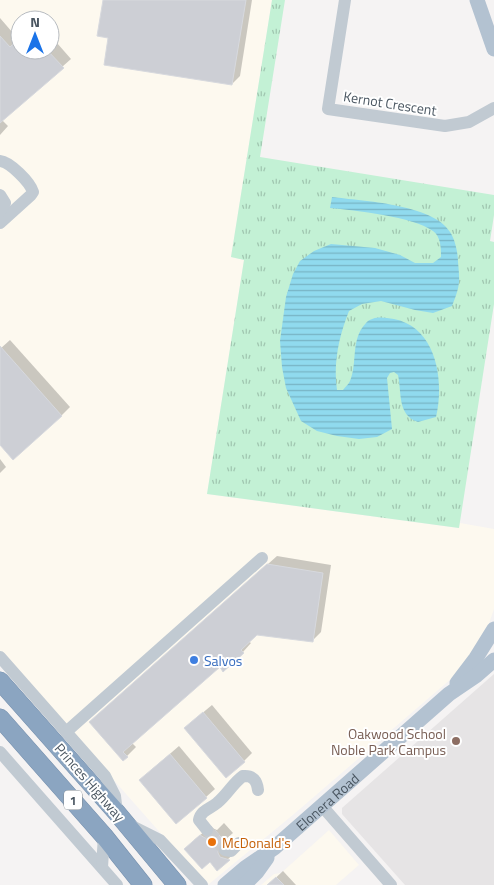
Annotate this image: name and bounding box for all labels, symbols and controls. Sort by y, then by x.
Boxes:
north arrow [10,10,60,60]
text: N [30,11,40,32]
street label: Kernot Crescent [342,85,438,121]
place label: Salvos [204,650,242,671]
marker: Salvos [188,654,200,666]
place label: Oakwood School Noble Park Campus [331,723,446,760]
marker: Oakwood School Noble Park Campus [450,735,462,747]
street label: Princes Highway [50,738,130,826]
street label: Elonera Road [291,768,363,835]
road number: 1 [64,790,82,810]
place label: McDonald's [222,832,291,853]
marker: McDonald's [206,836,218,848]

